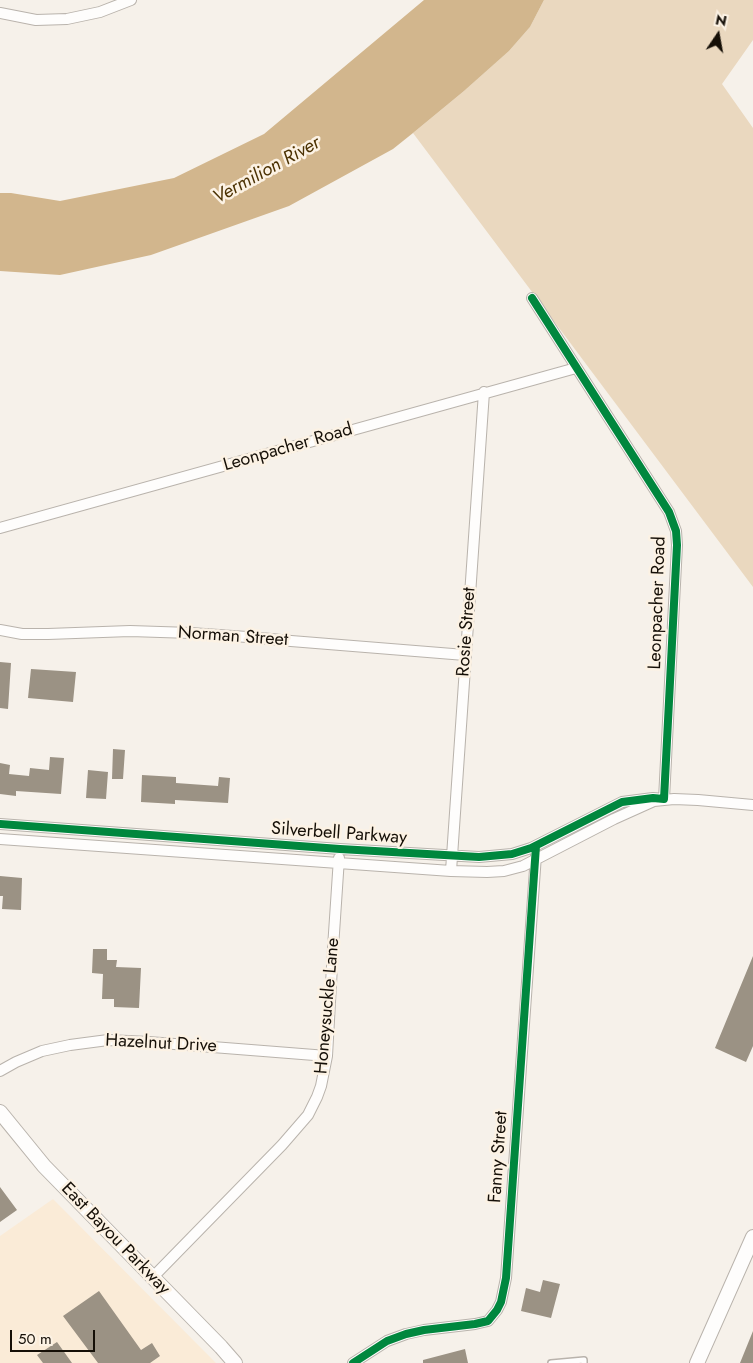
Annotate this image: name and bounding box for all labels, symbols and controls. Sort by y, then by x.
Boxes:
text: N [714,9,729,31]
north arrow [693,10,743,60]
water label: Vermilion River [209,132,325,210]
street label: Leonpacher Road [221,419,355,477]
street label: Leonpacher Road [645,536,671,670]
street label: Rosie Street [453,587,481,677]
street label: Norman Street [177,622,289,652]
street label: Silverbell Parkway [270,818,408,850]
street label: Honeysuckle Lane [311,937,345,1075]
street label: Hazelnut Drive [105,1030,217,1058]
street label: Fanny Street [485,1110,513,1204]
street label: East Bayou Parkway [56,1178,174,1300]
scale bar [12,1320,98,1352]
text: 50 m [18,1328,52,1350]

